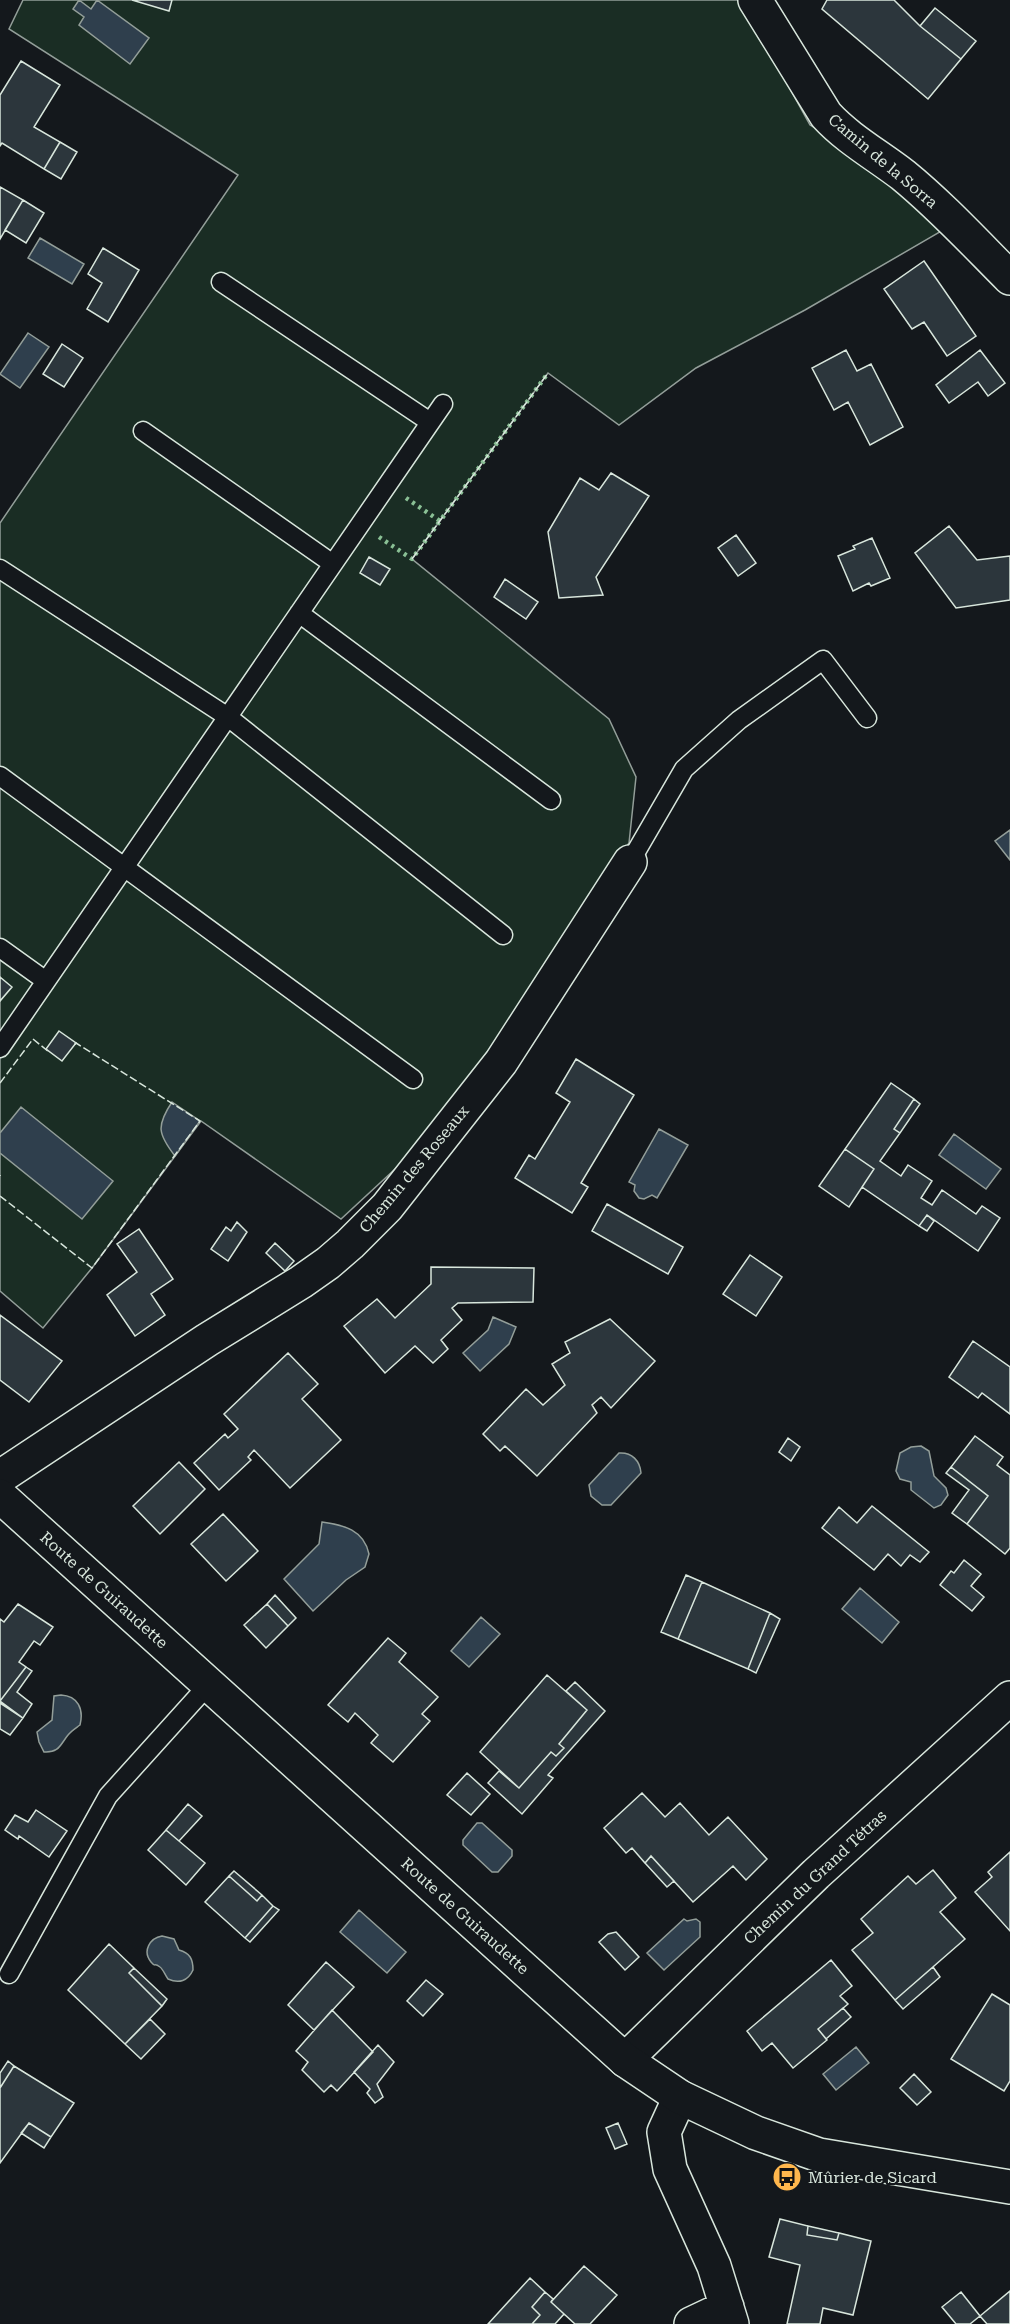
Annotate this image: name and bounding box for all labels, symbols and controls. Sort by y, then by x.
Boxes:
street label: Camin de la Sorra [825,110,942,212]
street label: Chemin des Roseaux [355,1101,473,1236]
street label: Route de Guiraudette [36,1528,172,1652]
street label: Chemin du Grand Tétras [740,1806,891,1948]
street label: Route de Guiraudette [397,1854,533,1978]
bus stop icon: Mûrier de Sicard [771,2161,803,2193]
place label: Mûrier de Sicard [808,2168,937,2187]

